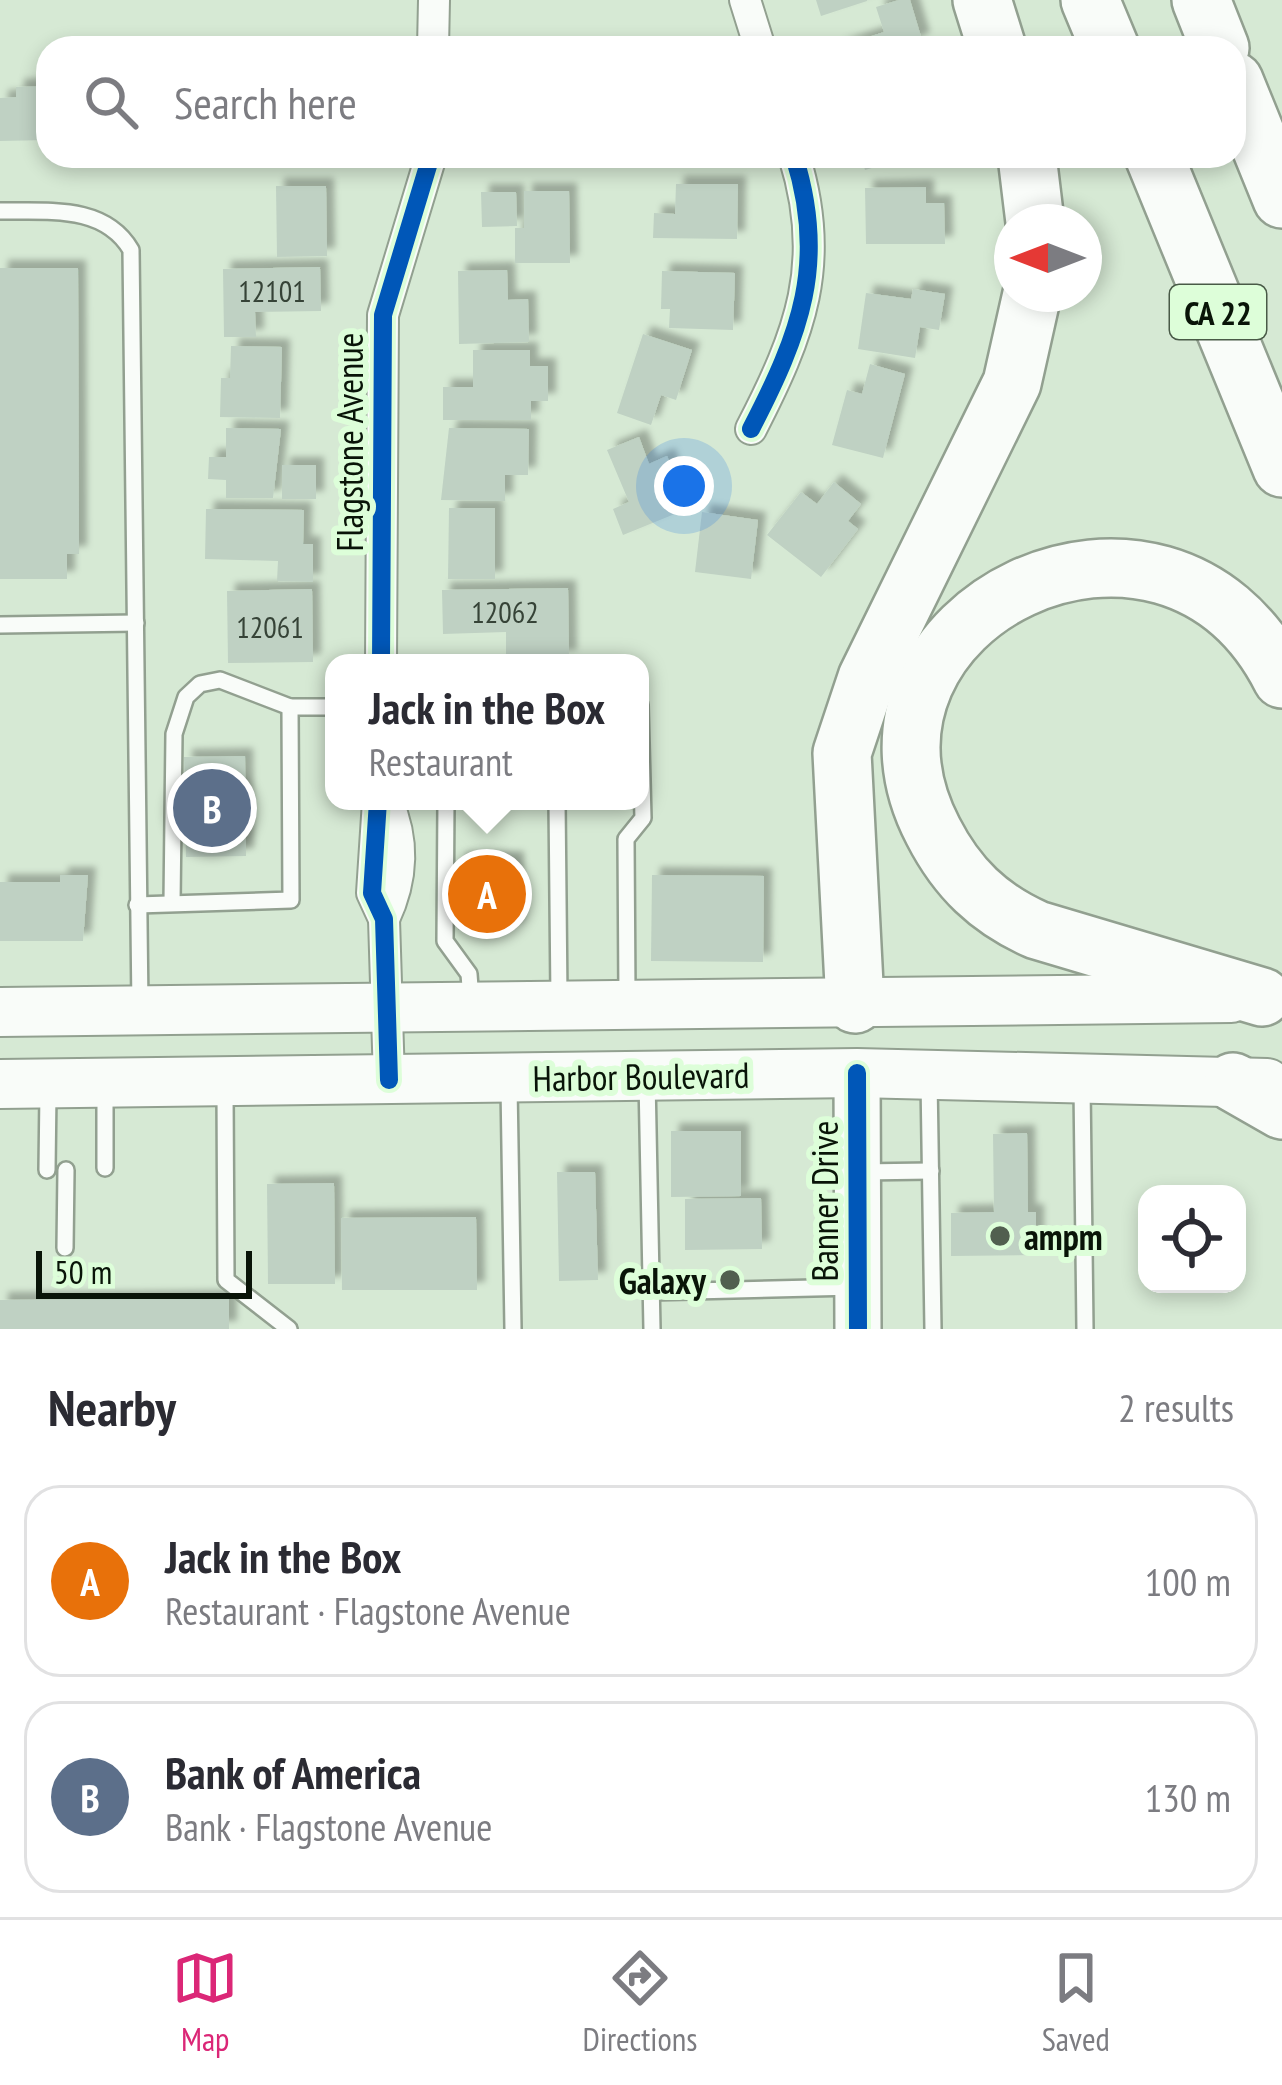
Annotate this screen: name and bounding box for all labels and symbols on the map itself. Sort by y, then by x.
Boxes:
north arrow [994,204,1102,312]
house number: 12101 [238,271,306,310]
road number: CA 22 [1170,285,1266,339]
street label: Flagstone Avenue [326,333,373,551]
your location [654,456,714,516]
house number: 12062 [471,592,539,631]
house number: 12061 [236,607,304,646]
pin: B [173,763,251,853]
pin: A [448,849,526,939]
street label: Harbor Boulevard [532,1051,750,1101]
street label: Banner Drive [801,1121,848,1281]
place label: ampm [1024,1213,1103,1260]
marker: ampm [987,1223,1013,1249]
scale bar [36,1245,252,1298]
place label: Galaxy [619,1257,707,1304]
marker: Galaxy [717,1267,743,1293]

